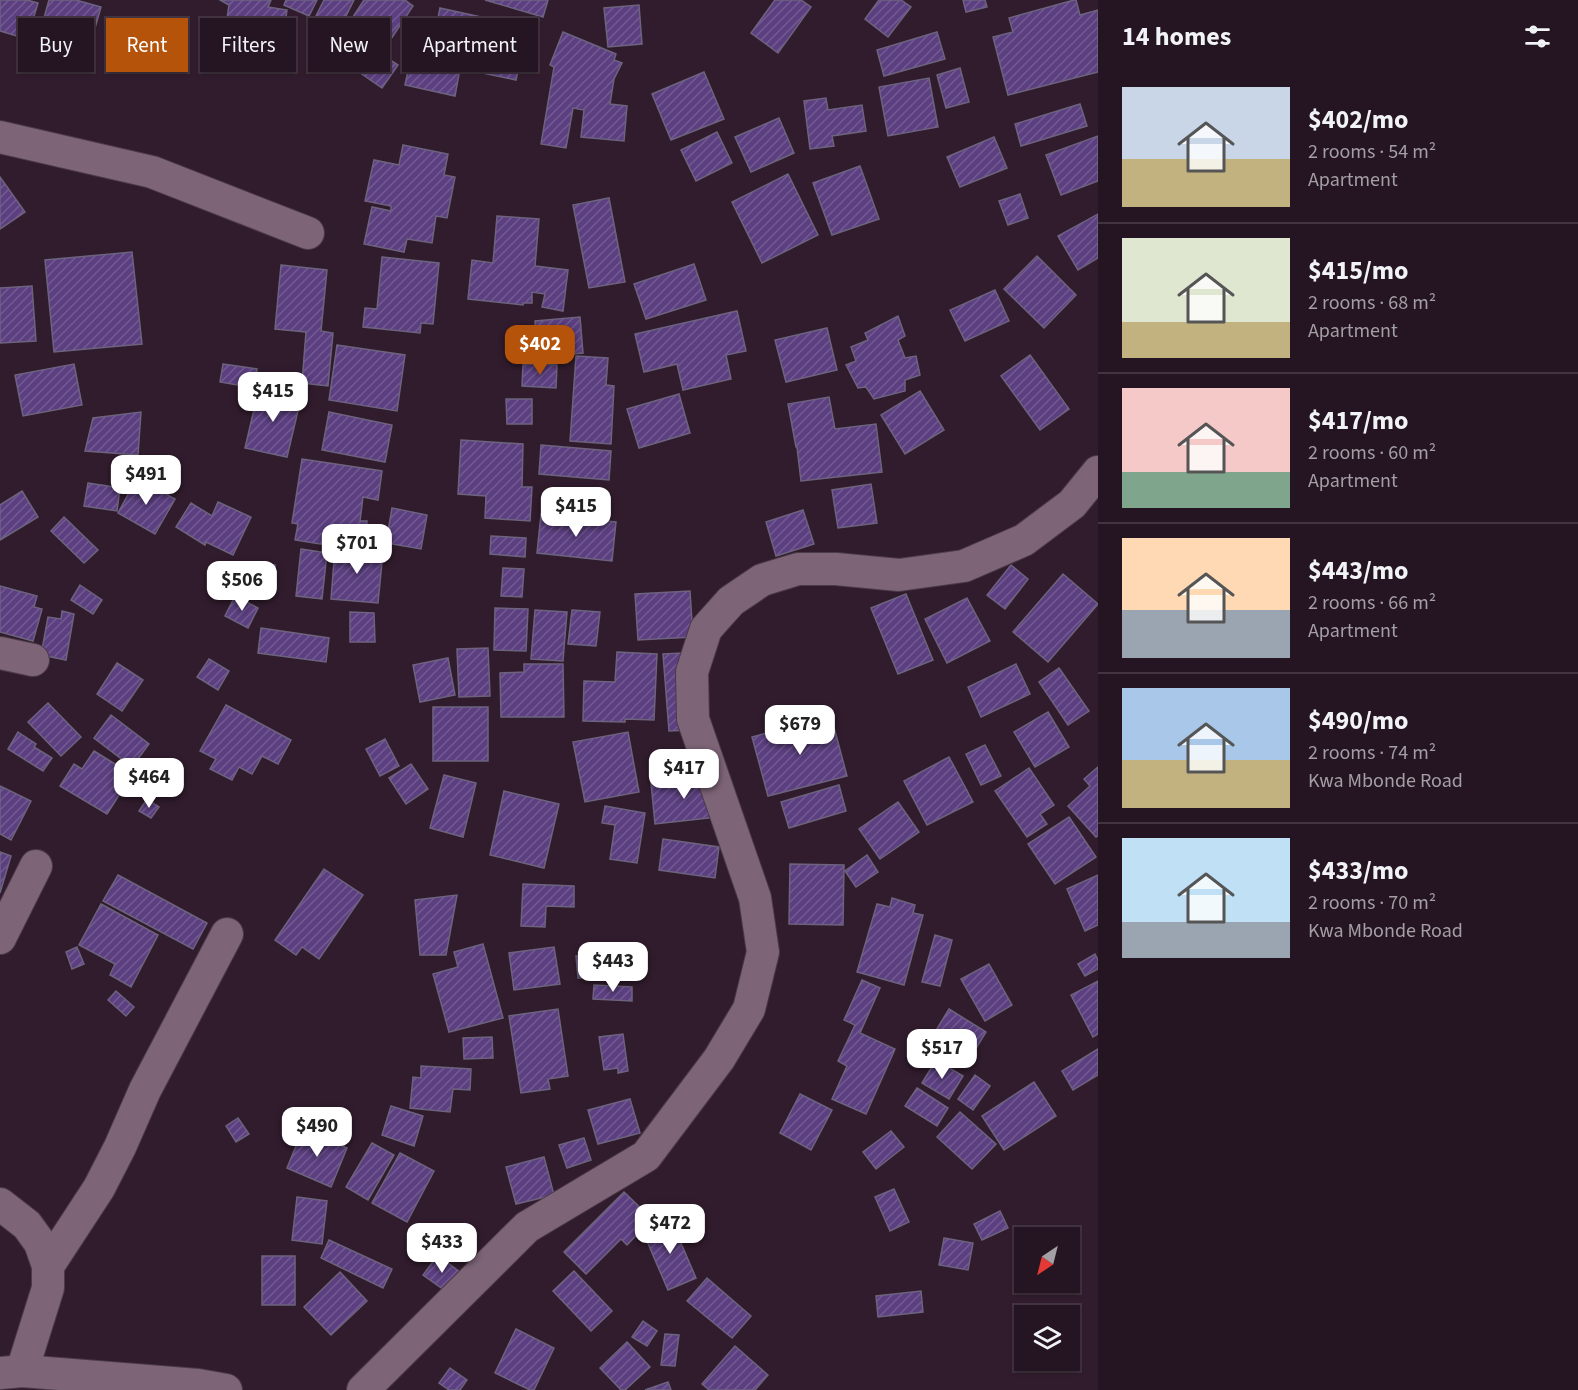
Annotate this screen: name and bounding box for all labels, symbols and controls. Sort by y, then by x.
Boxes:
chip: Buy [18,18,94,72]
chip: Rent [106,18,188,72]
chip: Filters [200,18,296,72]
chip: New [308,18,390,72]
chip: Apartment [402,18,538,72]
text: 14 homes [1122,18,1231,55]
icon: filters [1521,20,1554,53]
text: $402/mo [1308,101,1408,138]
icon: home [1170,111,1242,183]
text: 2 rooms · 54 m² [1308,138,1436,166]
text: Apartment [1308,166,1398,194]
text: $415/mo [1308,252,1408,289]
icon: home [1170,262,1242,334]
text: 2 rooms · 68 m² [1308,289,1436,317]
text: Apartment [1308,317,1398,345]
pin: $402 [504,325,576,376]
text: $402 [519,330,561,358]
pin: $415 [237,372,309,423]
text: $415 [252,377,294,405]
text: $417/mo [1308,402,1408,439]
icon: home [1170,412,1242,484]
text: 2 rooms · 60 m² [1308,439,1436,467]
pin: $491 [110,455,182,506]
text: $491 [125,460,167,488]
text: Apartment [1308,467,1398,495]
pin: $415 [540,487,612,538]
text: $415 [555,492,597,520]
pin: $701 [321,524,393,575]
text: $701 [336,529,378,557]
text: $443/mo [1308,552,1408,589]
pin: $506 [206,561,278,612]
icon: home [1170,562,1242,634]
text: $506 [221,566,263,594]
text: 2 rooms · 66 m² [1308,589,1436,617]
text: Apartment [1308,617,1398,645]
text: $490/mo [1308,702,1408,739]
pin: $679 [764,705,836,756]
text: $679 [779,710,821,738]
icon: home [1170,712,1242,784]
text: 2 rooms · 74 m² [1308,739,1436,767]
pin: $417 [648,749,720,800]
text: $417 [663,754,705,782]
pin: $464 [113,758,185,809]
text: $464 [128,763,170,791]
text: Kwa Mbonde Road [1308,767,1463,795]
text: $433/mo [1308,852,1408,889]
icon: home [1170,862,1242,934]
text: 2 rooms · 70 m² [1308,889,1436,917]
text: Kwa Mbonde Road [1308,917,1463,945]
pin: $443 [577,942,649,993]
text: $443 [592,947,634,975]
pin: $517 [906,1029,978,1080]
text: $517 [921,1034,963,1062]
pin: $490 [281,1107,353,1158]
text: $490 [296,1112,338,1140]
pin: $472 [634,1204,706,1255]
text: $472 [649,1209,691,1237]
pin: $433 [406,1223,478,1274]
north arrow [1014,1227,1080,1293]
map controls [1014,1227,1080,1371]
text: $433 [421,1228,463,1256]
button: layers [1014,1305,1080,1371]

